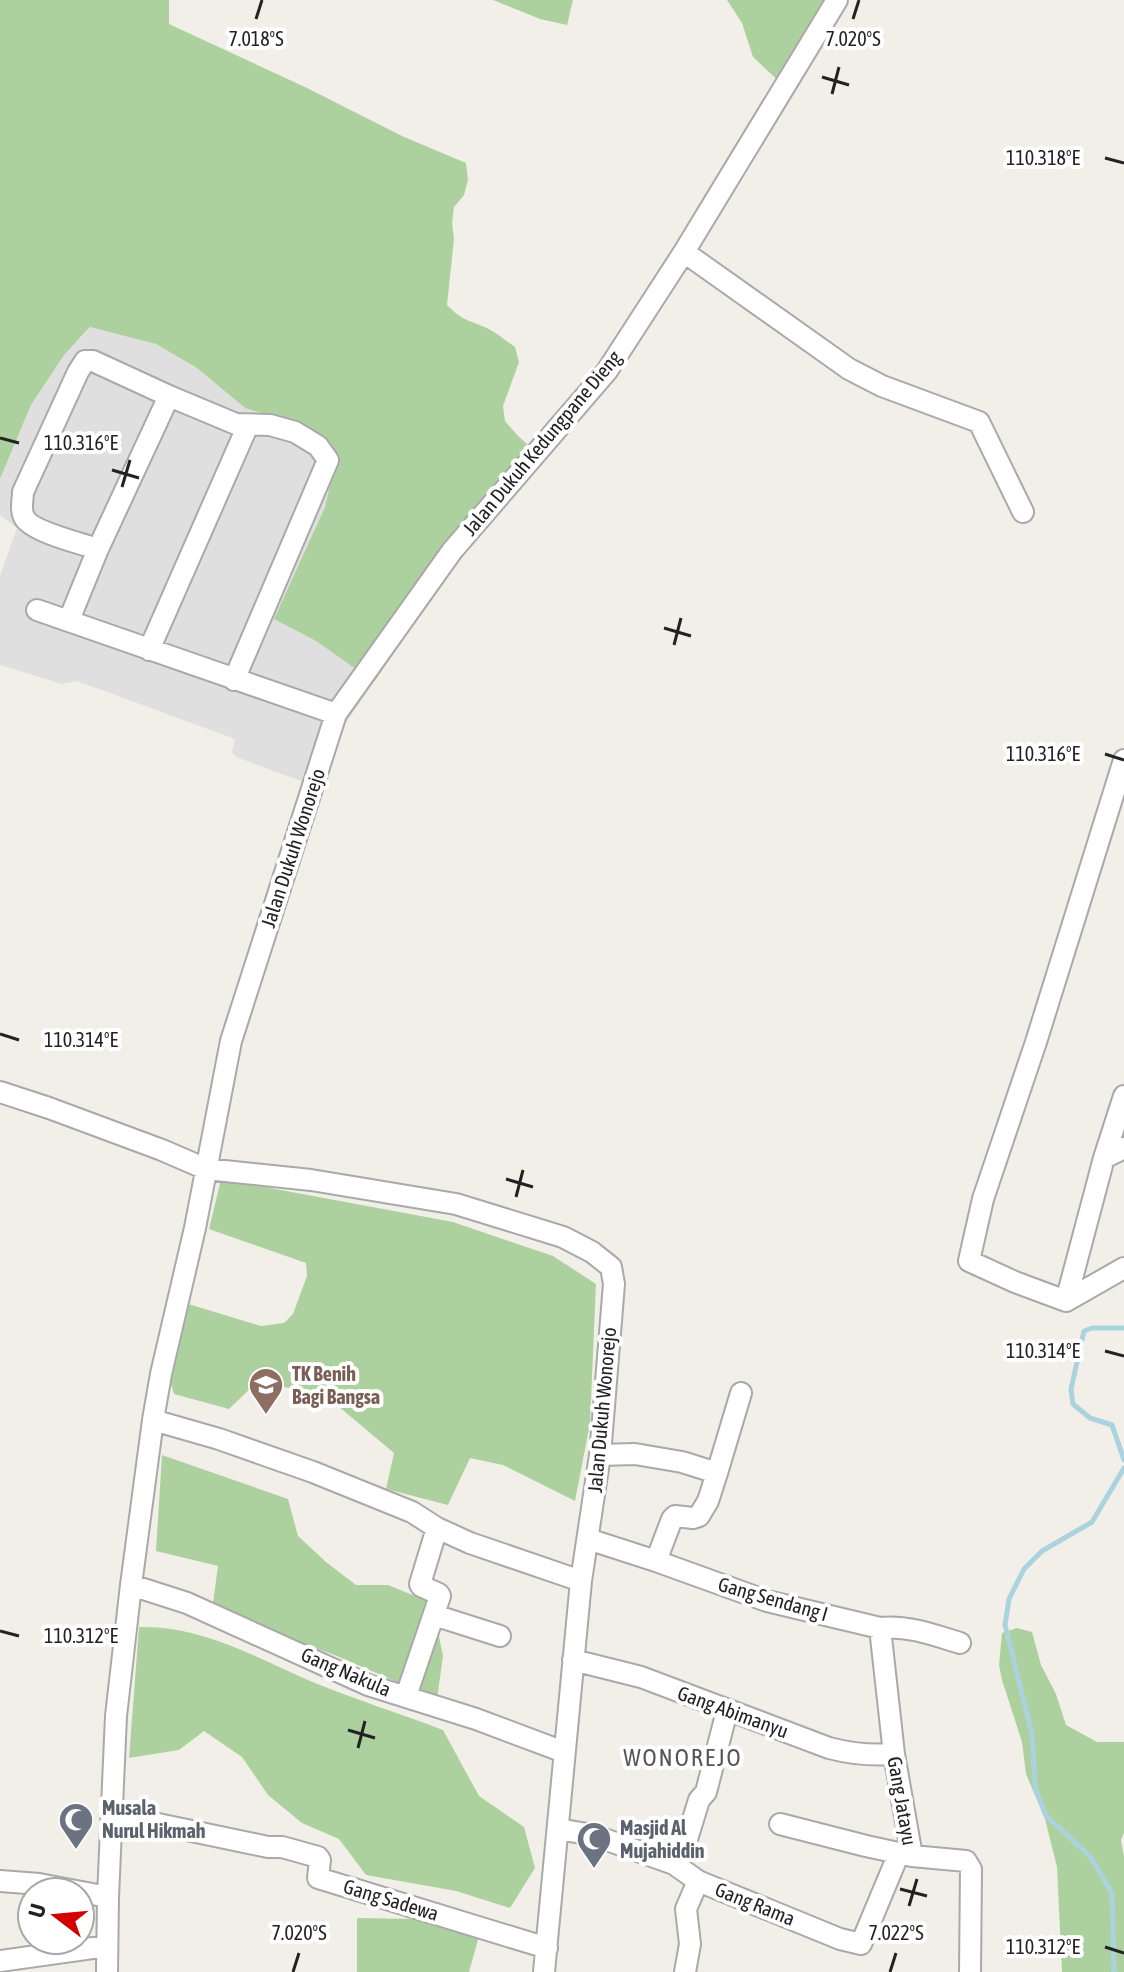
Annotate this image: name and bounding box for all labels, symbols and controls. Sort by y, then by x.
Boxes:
text: 7.018°S [228,27,284,50]
text: 7.020°S [825,27,881,50]
text: 110.318°E [1006,146,1080,169]
street label: Jalan Dukuh Kedungpane Dieng [458,345,626,540]
text: 110.316°E [44,431,118,454]
text: 110.316°E [1006,742,1080,765]
street label: Jalan Dukuh Wonorejo [256,765,329,930]
text: 110.314°E [44,1028,118,1051]
street label: Jalan Dukuh Wonorejo [583,1326,620,1494]
text: 110.314°E [1006,1339,1080,1362]
place label: TK Benih Bagi Bangsa [292,1362,380,1408]
school or university icon: TK Benih Bagi Bangsa [247,1366,285,1416]
street label: Gang Sendang I [716,1572,831,1625]
text: 110.312°E [44,1624,118,1647]
street label: Gang Nakula [298,1642,394,1701]
street label: Gang Abimanyu [675,1681,792,1742]
district label: WONOREJO [623,1744,743,1771]
street label: Gang Jatayu [883,1755,922,1847]
place label: Musala Nurul Hikmah [102,1796,205,1842]
mosque icon: Musala Nurul Hikmah [57,1801,95,1851]
place label: Masjid Al Mujahiddin [620,1816,705,1862]
mosque icon: Masjid Al Mujahiddin [575,1820,613,1870]
street label: Gang Sadewa [341,1874,441,1925]
north arrow [16,1876,96,1956]
street label: Gang Rama [712,1877,798,1930]
text: U [22,1901,51,1920]
text: 7.020°S [271,1921,327,1944]
text: 7.022°S [868,1921,924,1944]
text: 110.312°E [1006,1935,1080,1958]

